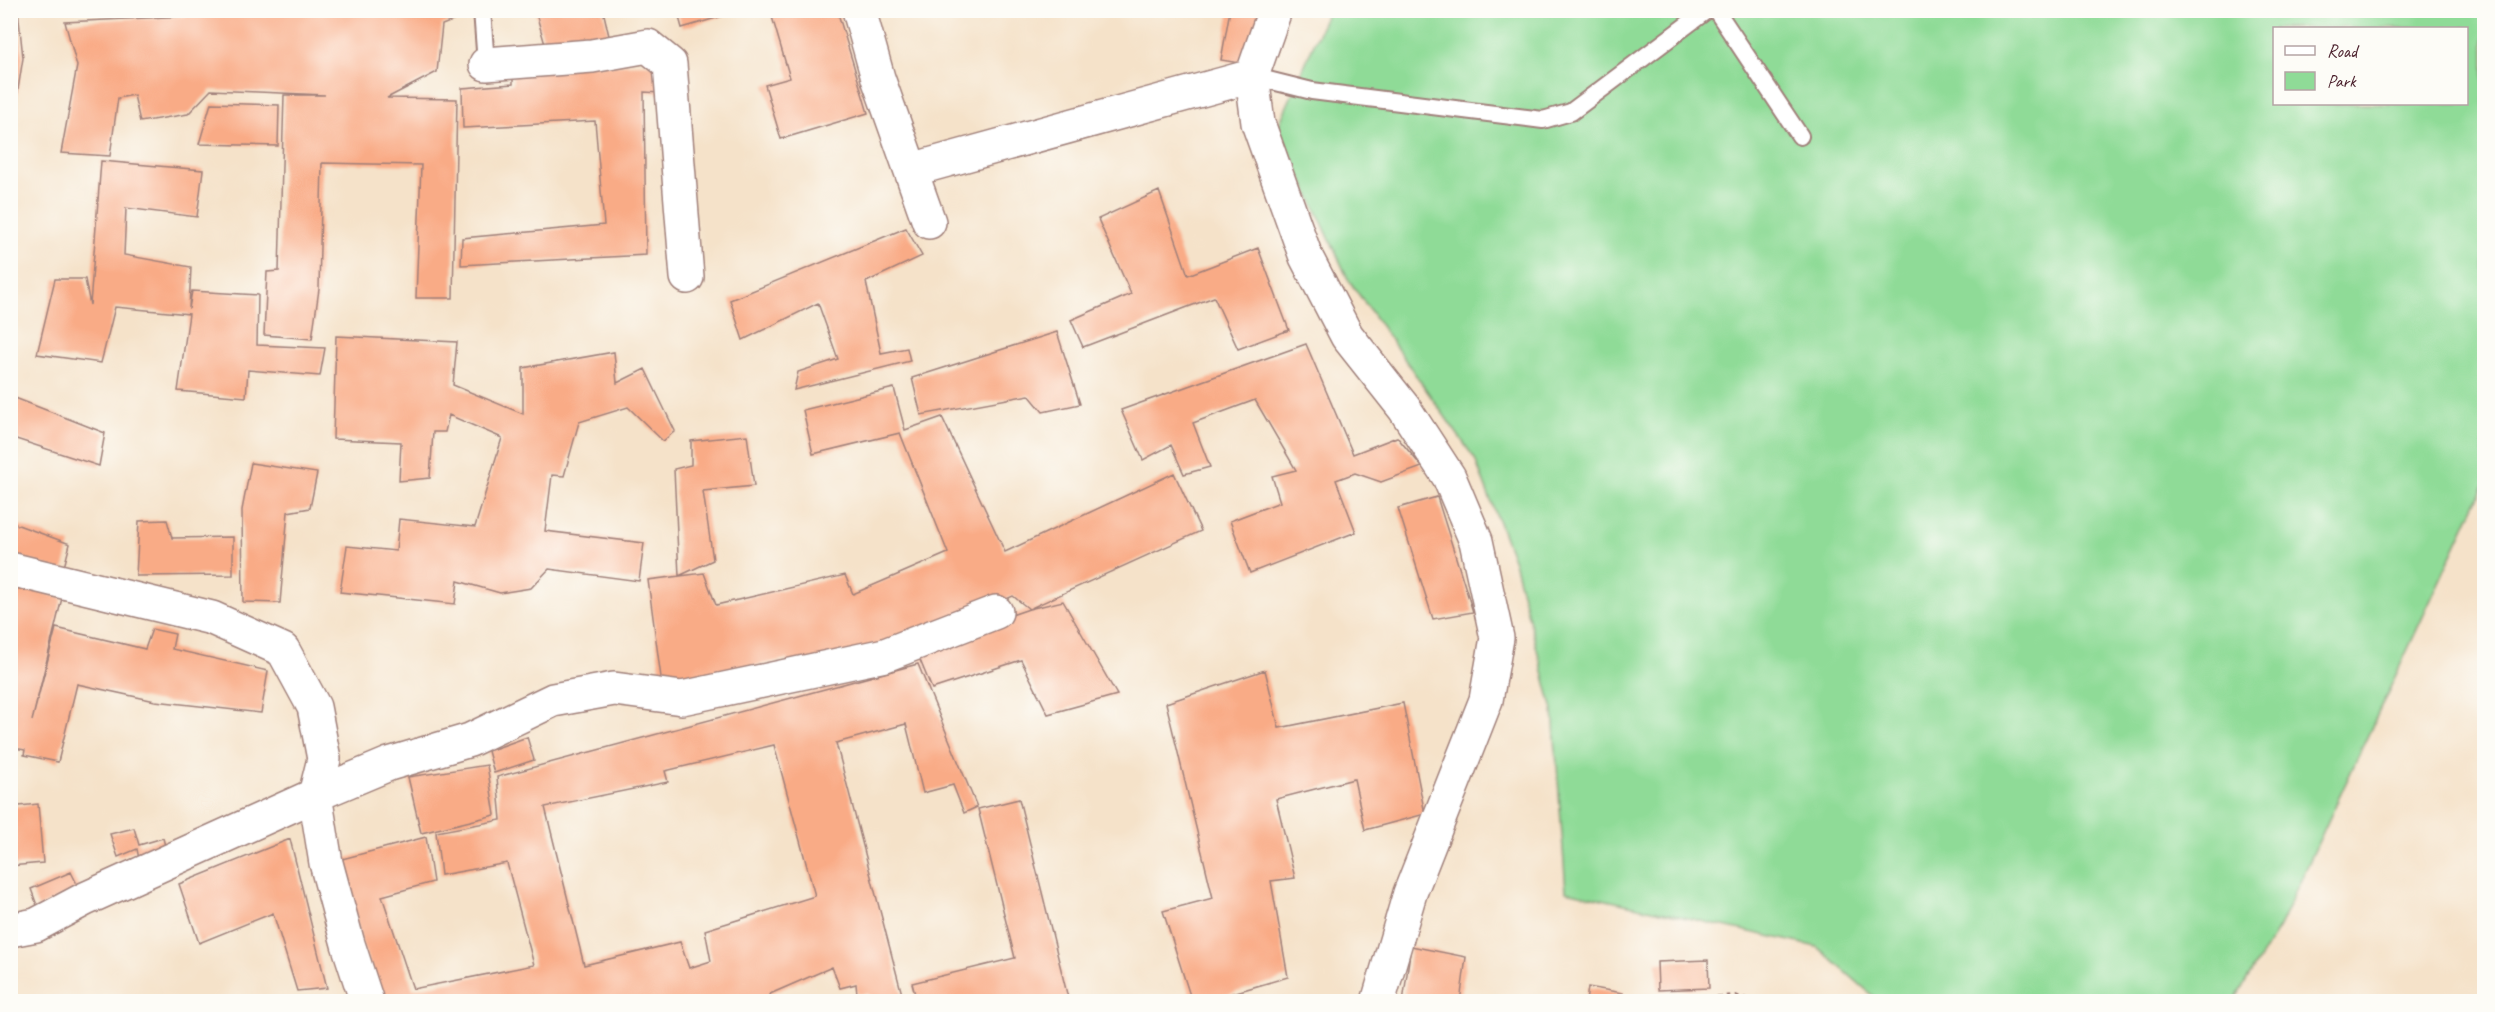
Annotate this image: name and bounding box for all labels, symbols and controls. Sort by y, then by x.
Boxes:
legend [2273,27,2468,105]
text: Road [2327,40,2360,62]
text: Park [2327,70,2357,92]

